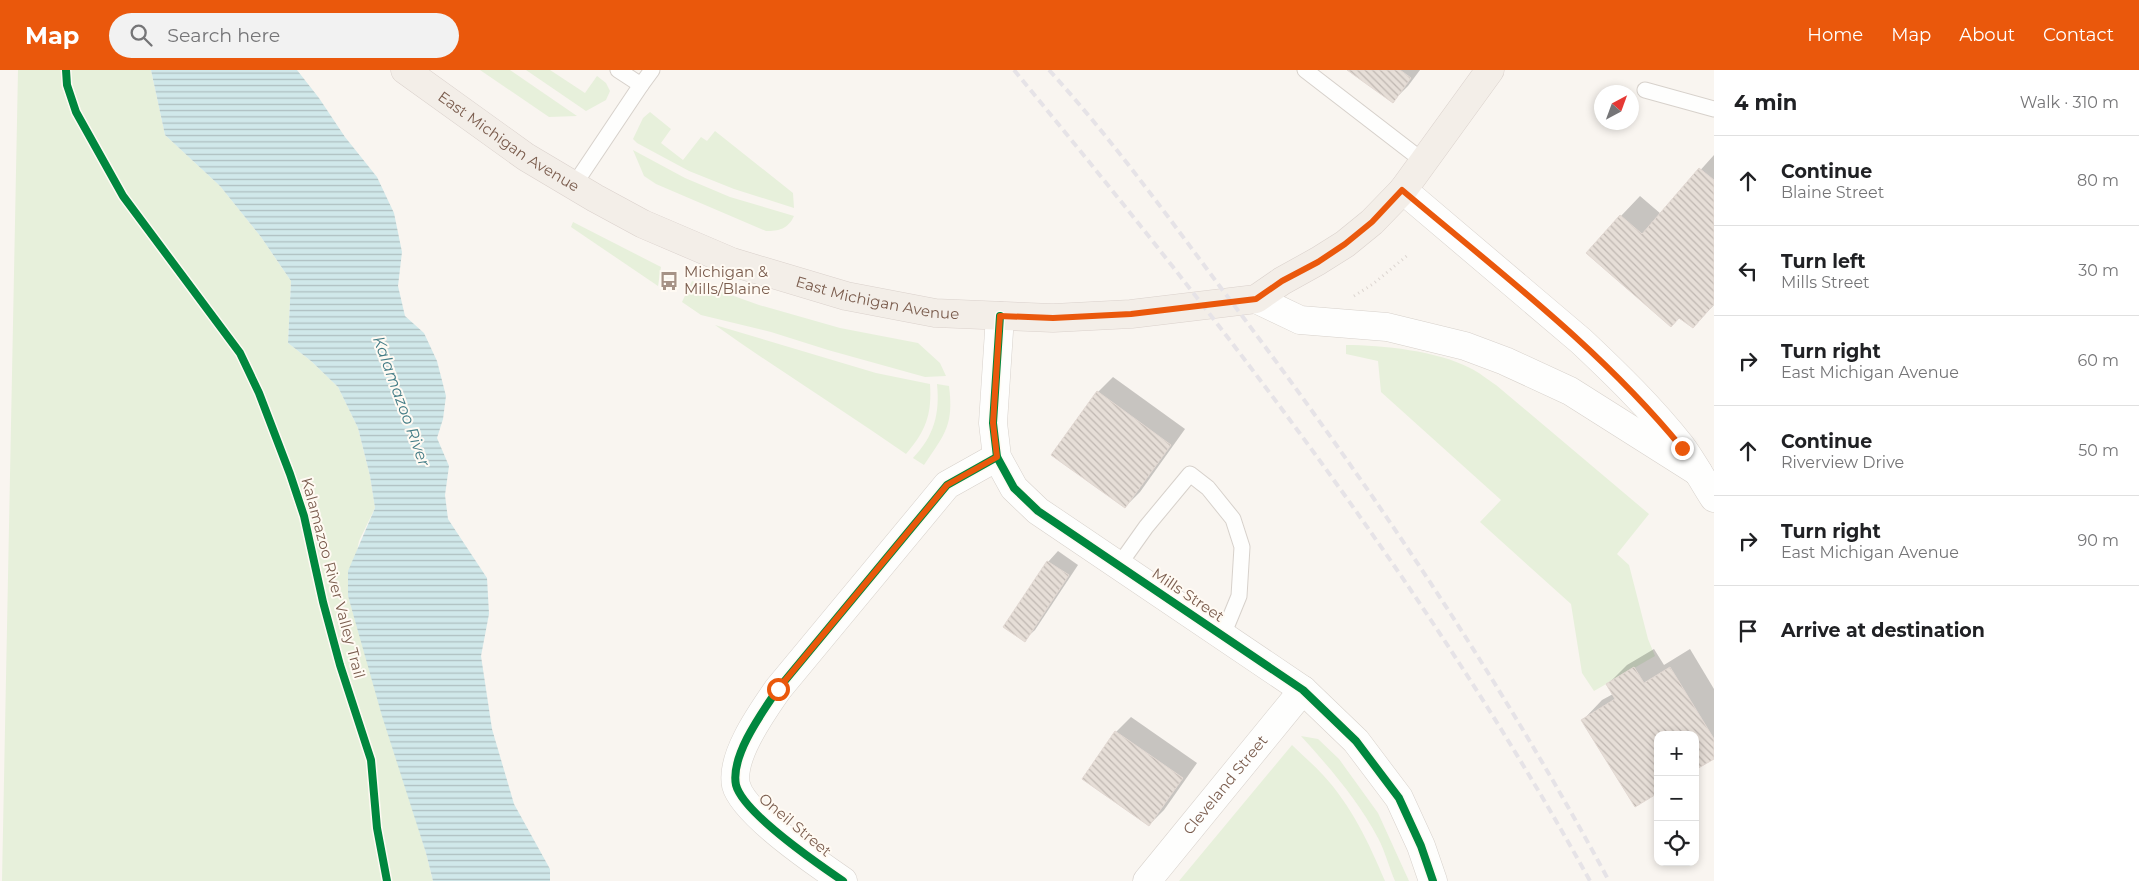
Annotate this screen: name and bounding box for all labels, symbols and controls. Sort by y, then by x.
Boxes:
search box [109,13,459,58]
text: Map [25,21,79,50]
icon: search [127,21,155,49]
text: Search here [167,24,280,47]
text: Home [1807,24,1863,46]
text: Map [1891,24,1931,46]
text: About [1959,24,2015,46]
text: Contact [2043,24,2114,46]
north arrow [1594,85,1639,130]
street label: East Michigan Avenue [434,87,583,196]
text: 4 min [1734,90,1797,115]
text: Walk · 310 m [2020,93,2119,112]
text: Continue [1781,160,1872,183]
icon: ahead [1734,167,1762,195]
text: 80 m [2077,171,2119,190]
text: Blaine Street [1781,183,1884,202]
text: Turn left [1781,250,1866,273]
icon: left [1734,257,1762,285]
text: 30 m [2078,261,2119,280]
place label: Michigan & Mills/Blaine [684,262,770,298]
bus stop icon: Michigan & Mills/Blaine [658,270,680,292]
street label: East Michigan Avenue [794,272,960,323]
text: Mills Street [1781,273,1870,292]
water label: Kalamazoo River [369,333,434,470]
text: Turn right [1781,340,1881,363]
icon: right [1734,347,1762,375]
text: 60 m [2077,351,2119,370]
text: East Michigan Avenue [1781,363,1959,382]
text: Continue [1781,430,1872,453]
route end [1671,437,1694,460]
icon: ahead [1734,437,1762,465]
text: 50 m [2078,441,2119,460]
text: Riverview Drive [1781,453,1904,472]
street label: Kalamazoo River Valley Trail [297,475,369,680]
text: Turn right [1781,520,1881,543]
icon: right [1734,527,1762,555]
text: 90 m [2077,531,2119,550]
text: East Michigan Avenue [1781,543,1959,562]
street label: Mills Street [1149,563,1228,626]
icon: arrive [1734,617,1762,645]
text: Arrive at destination [1781,619,1985,642]
route start [767,678,790,701]
street label: Cleveland Street [1179,731,1271,838]
map controls [1654,731,1699,866]
button: + [1654,731,1699,776]
button: − [1654,776,1699,821]
street label: Oneil Street [755,789,836,861]
button: locate [1654,821,1699,866]

